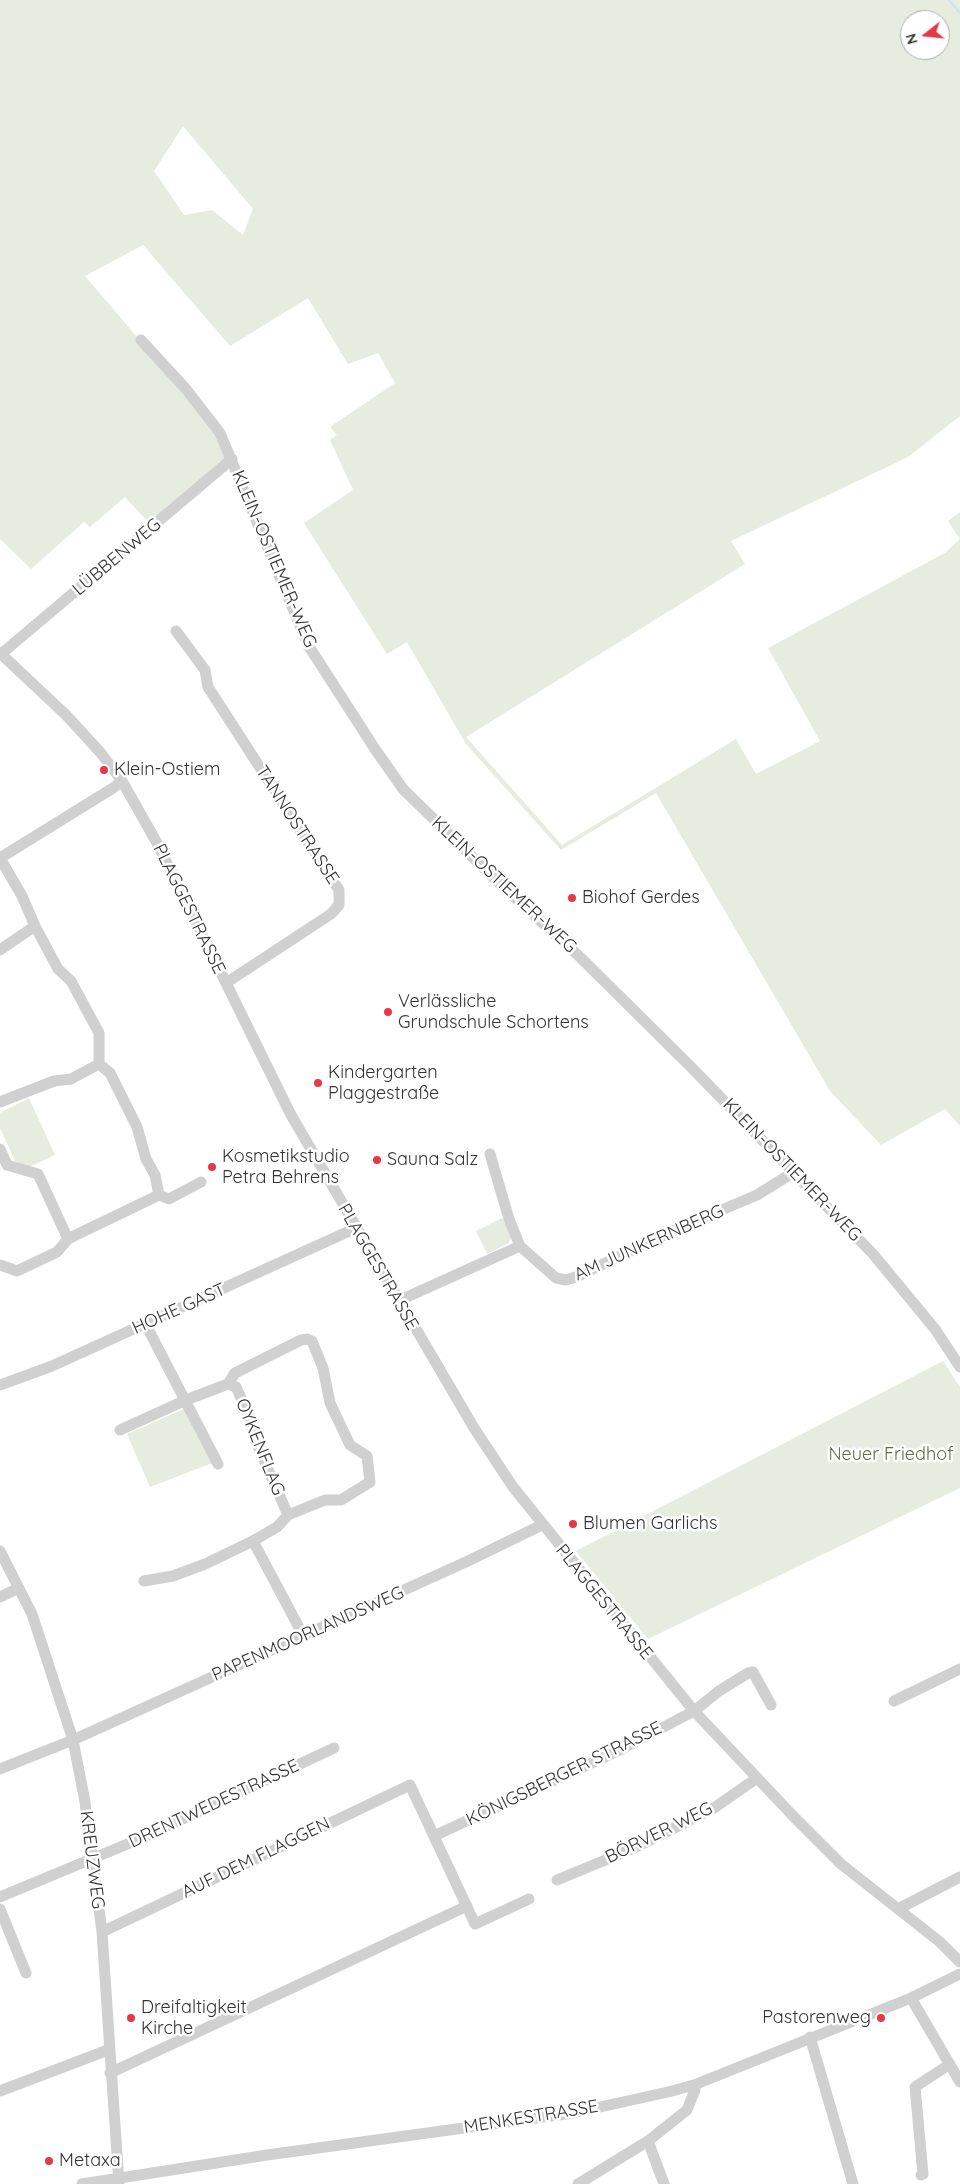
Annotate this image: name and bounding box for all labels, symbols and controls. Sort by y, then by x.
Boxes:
north arrow [900,10,950,60]
text: N [901,31,922,46]
street label: KLEIN-OSTIEMER-WEG [227,467,321,651]
street label: LÜBBENWEG [68,514,166,600]
place label: Klein-Ostiem [114,759,220,781]
street label: TANNOSTRASSE [251,762,343,888]
marker: Klein-Ostiem [98,764,110,776]
street label: KLEIN-OSTIEMER-WEG [427,812,581,958]
street label: PLAGGESTRASSE [148,840,230,978]
place label: Biohof Gerdes [582,887,700,909]
marker: Biohof Gerdes [566,892,578,904]
place label: Verlässliche Grundschule Schortens [398,991,589,1034]
marker: Verlässliche Grundschule Schortens [382,1006,394,1018]
place label: Kindergarten Plaggestraße [328,1062,439,1104]
marker: Kindergarten Plaggestraße [312,1077,324,1089]
street label: KLEIN-OSTIEMER-WEG [718,1094,866,1246]
place label: Kosmetikstudio Petra Behrens [222,1146,350,1188]
place label: Sauna Salz [387,1149,478,1171]
marker: Sauna Salz [371,1154,383,1166]
marker: Kosmetikstudio Petra Behrens [206,1161,218,1173]
street label: PLAGGESTRASSE [333,1200,423,1334]
street label: AM JUNKERNBERG [571,1200,727,1286]
street label: HOHE GAST [129,1279,229,1339]
street label: OYKENFLAG [231,1395,289,1499]
park label: Neuer Friedhof [829,1444,953,1466]
place label: Blumen Garlichs [583,1513,717,1535]
marker: Blumen Garlichs [567,1518,579,1530]
street label: PLAGGESTRASSE [551,1540,657,1664]
street label: PAPENMOORLANDSWEG [209,1582,407,1686]
street label: KÖNIGSBERGER STRASSE [463,1717,665,1831]
street label: DRENTWEDESTRASSE [125,1755,303,1853]
street label: BÖRVER WEG [602,1798,716,1868]
street label: KREUZWEG [75,1810,109,1910]
street label: AUF DEM FLAGGEN [178,1813,334,1903]
place label: Dreifaltigkeit Kirche [141,1997,247,2040]
place label: Pastorenweg [762,2007,871,2029]
marker: Dreifaltigkeit Kirche [125,2012,137,2024]
marker: Pastorenweg [875,2012,887,2024]
street label: MENKESTRASSE [462,2096,600,2138]
place label: Metaxa [59,2150,121,2172]
marker: Metaxa [43,2155,55,2167]

